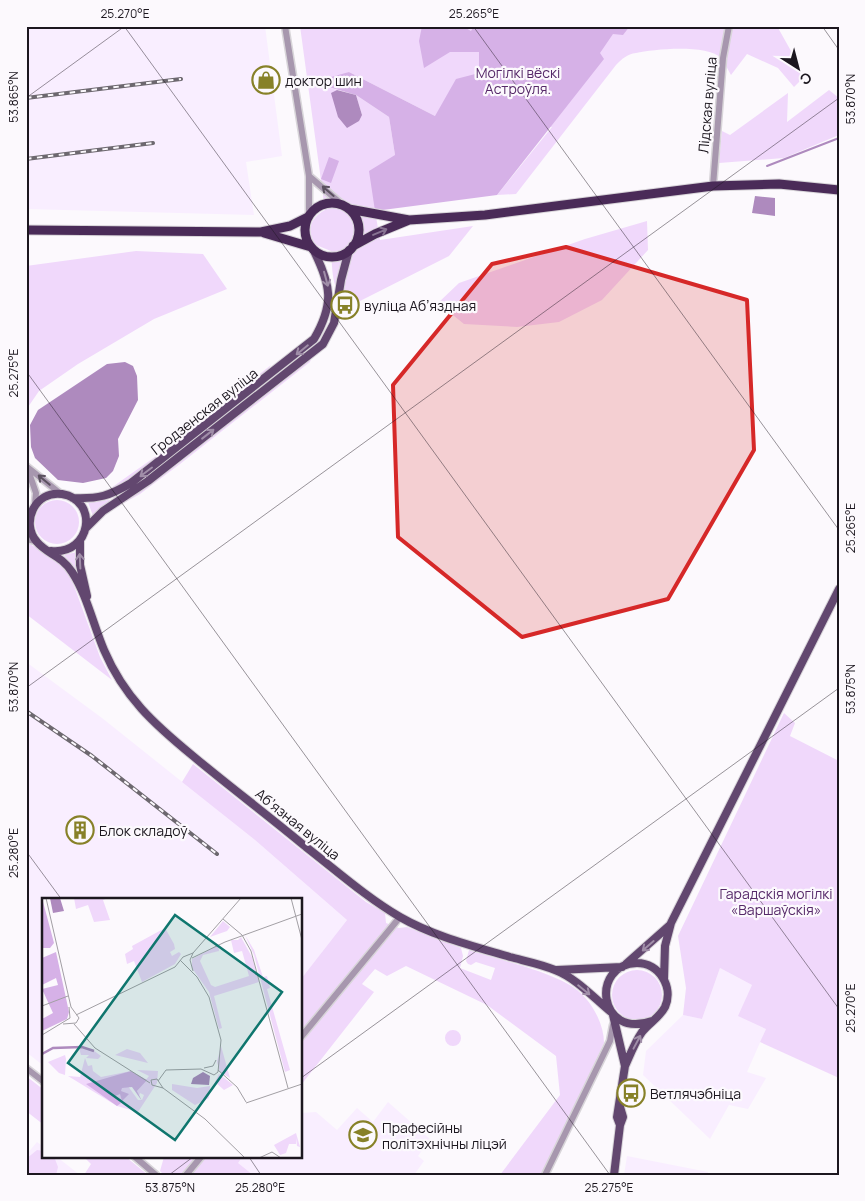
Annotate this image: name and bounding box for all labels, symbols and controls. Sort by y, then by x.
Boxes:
text: 25.270°E [100,5,150,22]
text: 25.265°E [449,5,499,22]
north arrow [772,42,822,92]
street label: Лідская вуліца [693,56,721,154]
park label: Могілкі вёскі Астроўля. [476,63,560,98]
shop icon: доктор шин [251,65,281,95]
text: С [796,68,816,90]
text: 53.865°N [5,71,22,123]
place label: доктор шин [285,71,362,90]
text: 53.870°N [842,74,859,124]
one-way arrow [321,185,334,196]
one-way arrow [372,226,387,236]
one-way arrow [322,270,331,286]
bus stop icon: вуліца Абʼяздная [330,290,360,320]
place label: вуліца Абʼяздная [364,296,476,315]
one-way arrow [295,344,308,355]
text: 25.275°E [5,348,22,397]
street label: Гродзенская вуліца [147,363,261,459]
one-way arrow [201,429,214,440]
one-way arrow [140,466,153,477]
one-way arrow [37,474,50,485]
text: 25.265°E [842,503,859,553]
one-way arrow [76,553,85,569]
text: 53.870°N [5,662,22,712]
text: 53.875°N [842,664,859,714]
street label: Абʼязная вуліца [252,784,344,864]
building icon: Блок складоў [65,815,95,845]
place label: Блок складоў [99,821,188,840]
text: 25.280°E [5,828,22,878]
park label: Гарадскія могілкі «Варшаўскія» [719,884,833,919]
inset map [42,898,302,1158]
one-way arrow [641,940,654,952]
text: 25.270°E [842,983,859,1033]
one-way arrow [578,984,591,995]
one-way arrow [633,1035,642,1050]
bus stop icon: Ветлячэбніца [616,1078,646,1108]
place label: Ветлячэбніца [650,1084,741,1103]
place label: Прафесійны політэхнічны ліцэй [382,1118,507,1153]
school or university icon: Прафесійны політэхнічны ліцэй [348,1120,378,1150]
text: 53.875°N [145,1179,195,1196]
text: 25.280°E [235,1179,285,1196]
text: 25.275°E [585,1179,634,1196]

